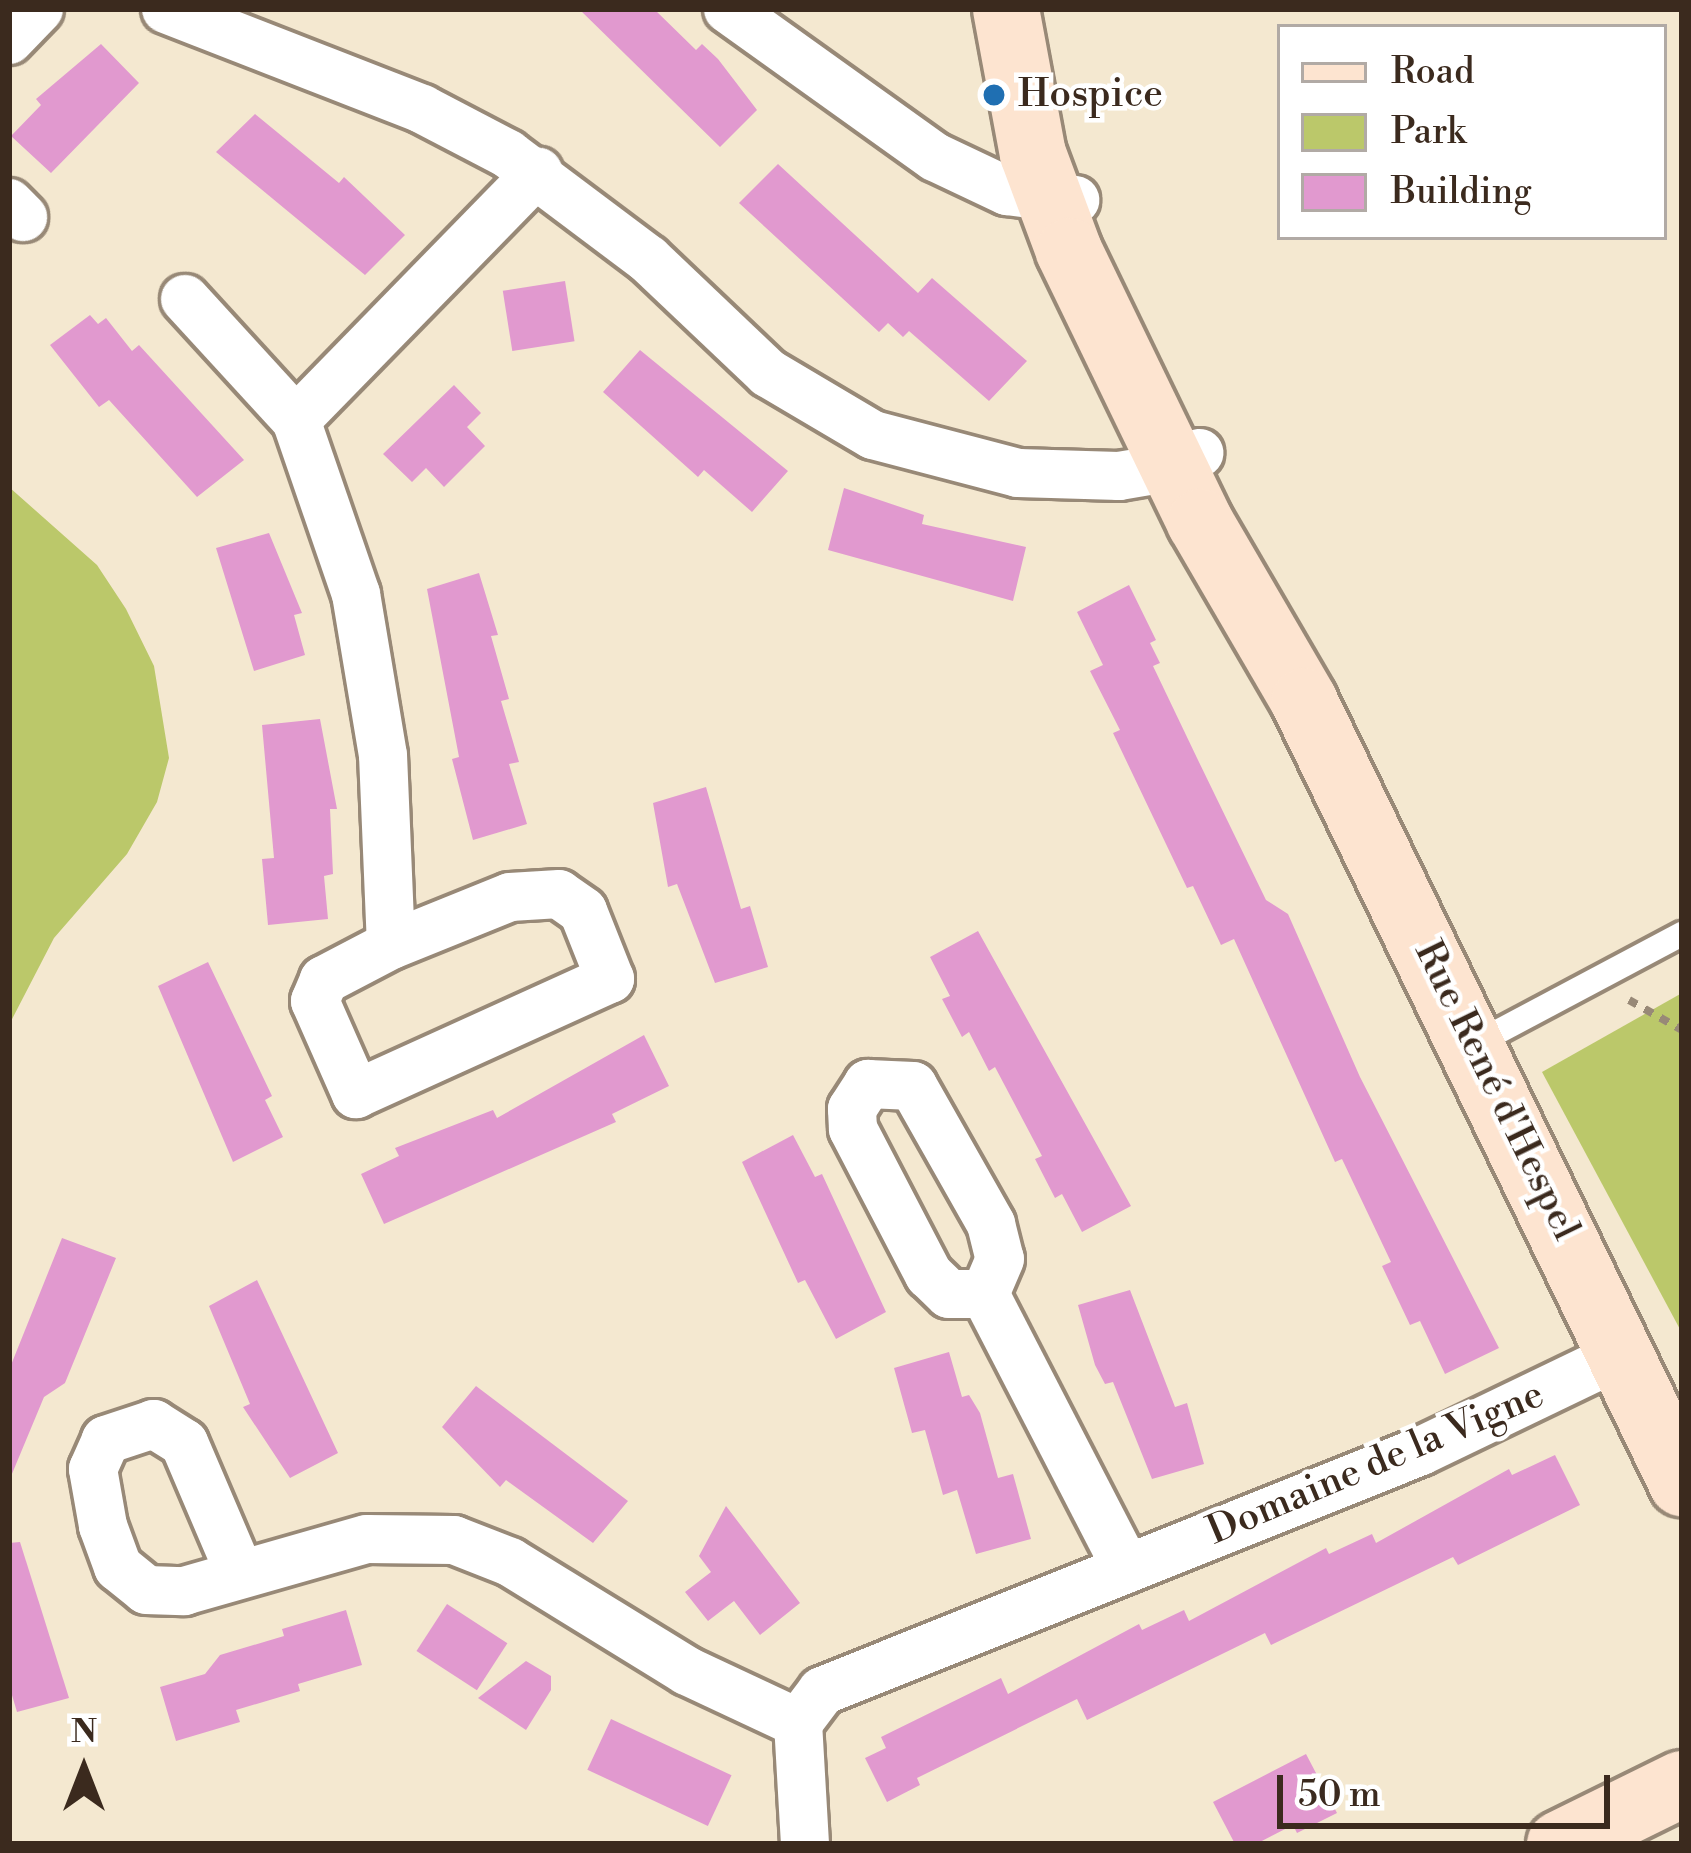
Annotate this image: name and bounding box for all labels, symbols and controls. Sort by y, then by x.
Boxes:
legend [1277,24,1667,240]
text: Road [1391,50,1474,95]
place label: Hospice [1018,72,1163,118]
marker: Hospice [981,82,1007,108]
text: Park [1391,110,1466,155]
text: Building [1391,170,1532,215]
street label: Rue René d'Hespel [1403,934,1589,1248]
street label: Domaine de la Vigne [1201,1372,1551,1556]
north arrow [24,1709,144,1829]
text: N [71,1712,97,1753]
scale bar [1283,1751,1616,1825]
text: 50 m [1298,1773,1381,1818]

